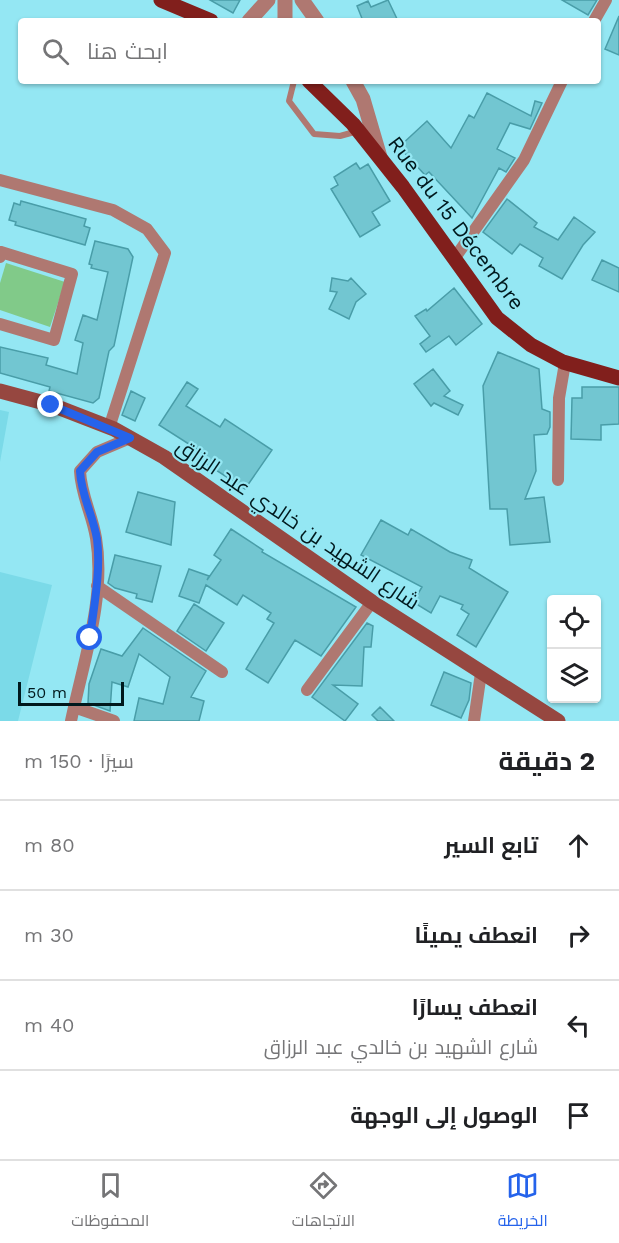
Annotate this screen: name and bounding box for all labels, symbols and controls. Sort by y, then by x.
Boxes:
search box [18,18,601,84]
icon: search [39,35,72,68]
text: ابحث هنا [87,39,168,64]
street label: Rue du 15 Décembre [383,131,530,315]
route end [37,391,63,417]
street label: شارع الشهيد بن خالدي عبد الرزاق [170,433,425,618]
map controls [547,595,601,703]
button: locate [547,595,601,649]
route start [76,624,102,650]
button: layers [547,649,601,703]
scale bar [18,679,124,706]
text: 50 m [27,683,67,702]
text: 2 دقيقة [499,746,595,776]
text: سيرًا · 150 m [24,749,134,773]
icon: ahead [562,829,595,862]
text: 80 m [24,833,75,857]
text: تابع السير [444,833,538,858]
icon: right [562,919,595,952]
text: 30 m [24,923,74,947]
text: انعطف يمينًا [414,923,538,948]
text: انعطف يسارًا [412,995,538,1020]
icon: left [562,1009,595,1042]
text: 40 m [24,1013,75,1037]
text: شارع الشهيد بن خالدي عبد الرزاق [264,1035,538,1059]
icon: arrive [562,1099,595,1132]
text: الوصول إلى الوجهة [350,1103,538,1128]
tab: المحفوظات [71,1169,149,1235]
tab: الاتجاهات [292,1169,355,1235]
tab: الخريطة [498,1169,548,1235]

